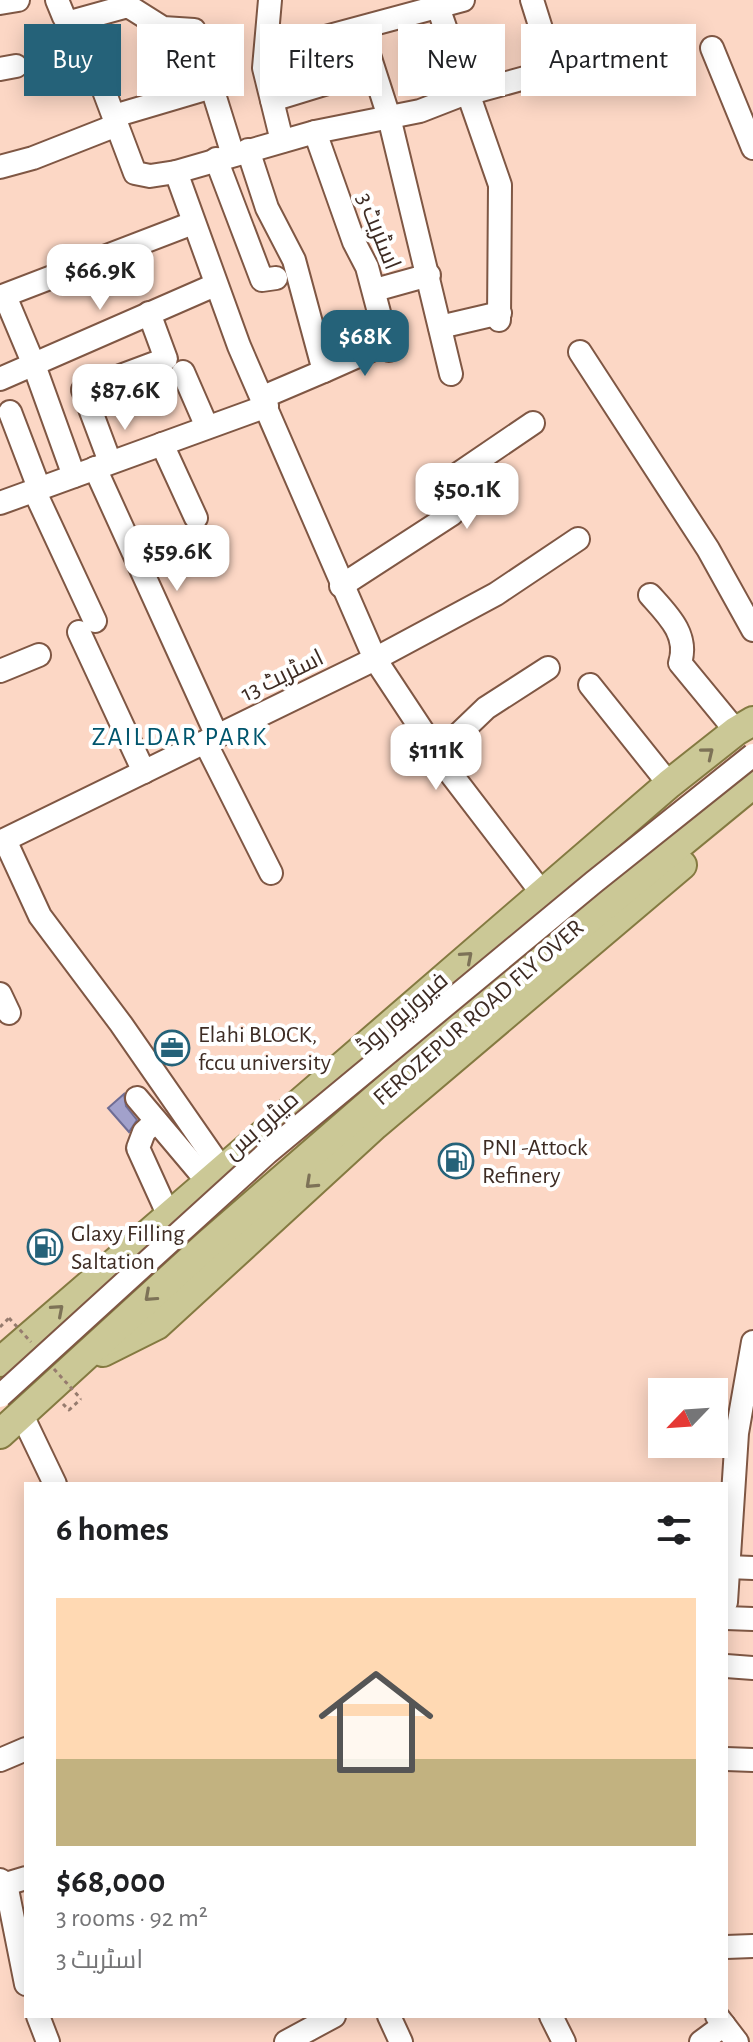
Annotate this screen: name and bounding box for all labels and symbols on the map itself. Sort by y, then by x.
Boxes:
street label: اسٹریٹ 3 [352,190,404,273]
pin: $66.9K [35,244,165,312]
pin: $68K [318,310,412,378]
pin: $87.6K [60,364,190,432]
pin: $50.1K [402,463,532,531]
pin: $59.6K [112,525,242,593]
street label: اسٹریٹ 13 [237,646,328,706]
district label: ZAILDAR PARK [92,724,268,750]
pin: $111K [380,724,492,792]
one-way arrow [699,748,713,763]
street label: FEROZEPUR ROAD FLY OVER [369,915,588,1110]
one-way arrow [458,952,472,967]
street label: فیروزپور روڈ [353,968,455,1062]
place label: Elahi BLOCK, fccu university [198,1023,331,1075]
office icon: Elahi BLOCK, fccu university [153,1029,191,1067]
street label: میٹرو بس [220,1087,304,1165]
place label: PNI -Attock Refinery [482,1136,588,1188]
fuel station icon: PNI -Attock Refinery [437,1142,475,1180]
one-way arrow [306,1174,320,1189]
place label: Glaxy Filling Saltation [71,1222,185,1274]
fuel station icon: Glaxy Filling Saltation [26,1228,64,1266]
one-way arrow [145,1287,160,1301]
one-way arrow [49,1305,64,1320]
north arrow [648,1378,728,1458]

